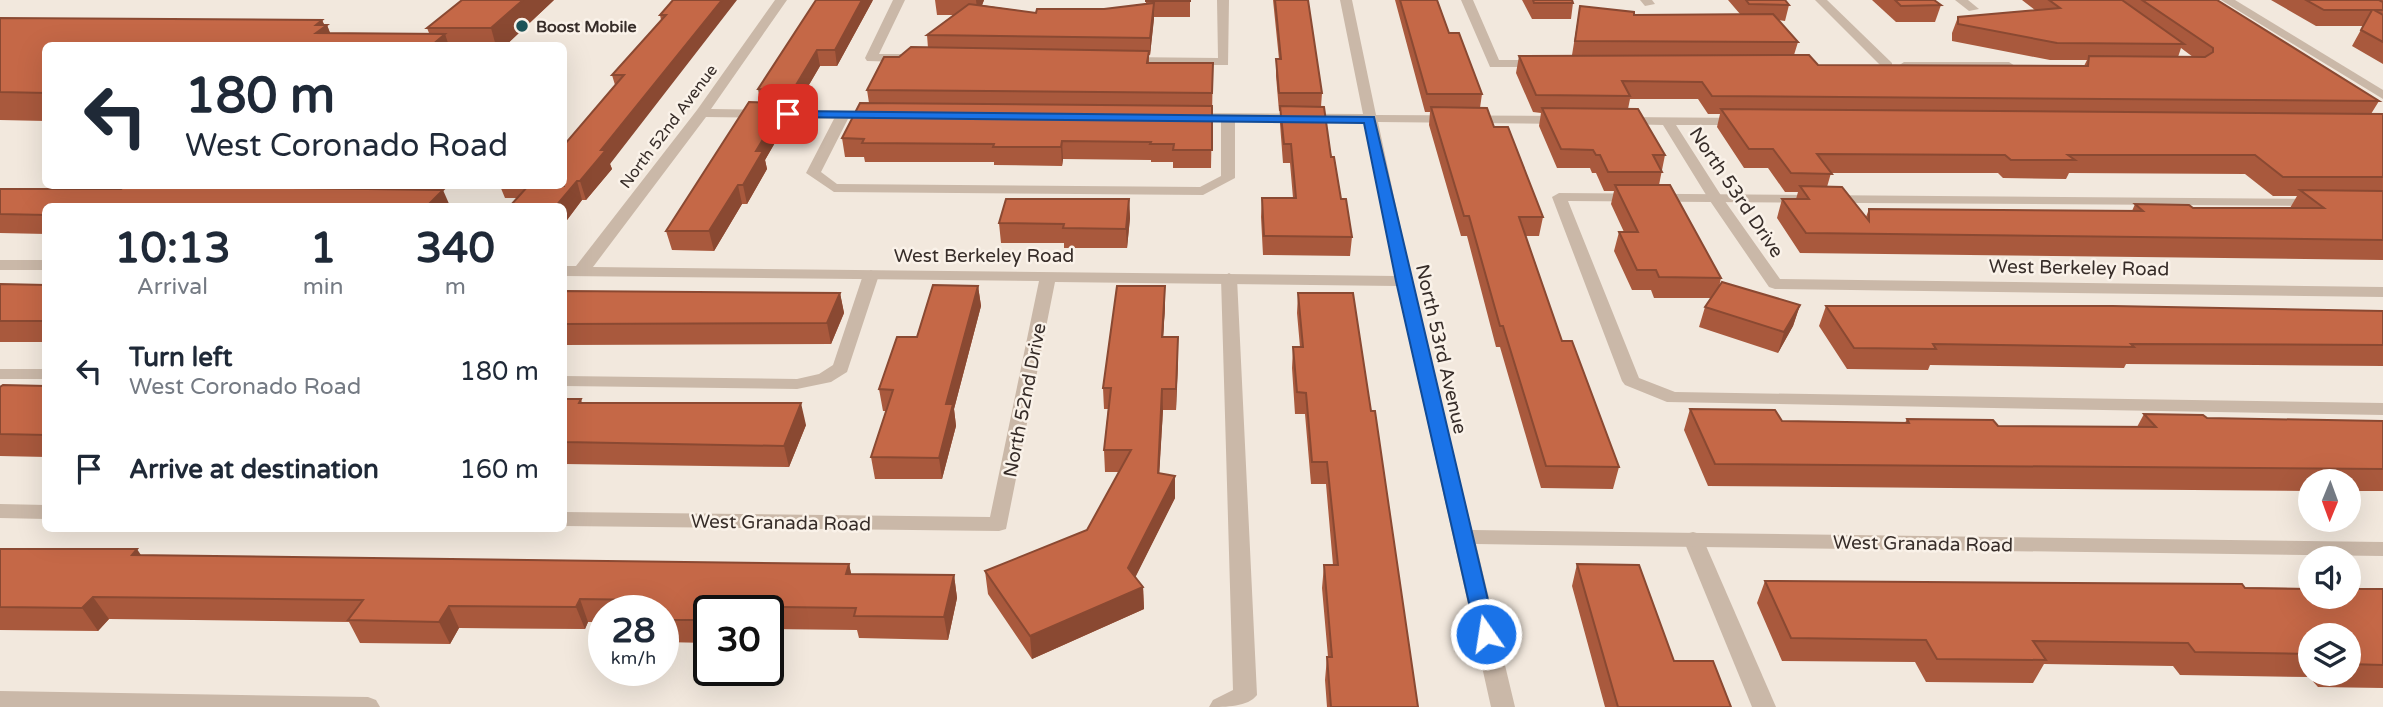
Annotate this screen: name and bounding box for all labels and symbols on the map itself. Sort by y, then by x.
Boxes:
place label: Boost Mobile [536,17,636,37]
marker: Boost Mobile [514,18,530,34]
street label: North 52nd Avenue [616,61,722,192]
pin [758,84,818,144]
street label: North 53rd Drive [1685,123,1788,262]
street label: West Berkeley Road [894,245,1074,267]
street label: West Berkeley Road [1988,255,2169,281]
street label: North 53rd Avenue [1411,262,1471,436]
street label: North 52nd Drive [999,321,1051,479]
north arrow [2298,469,2361,532]
street label: West Granada Road [691,510,871,536]
street label: West Granada Road [1833,531,2013,557]
speed limit sign: 30 [693,595,784,686]
position arrow [1449,597,1523,671]

